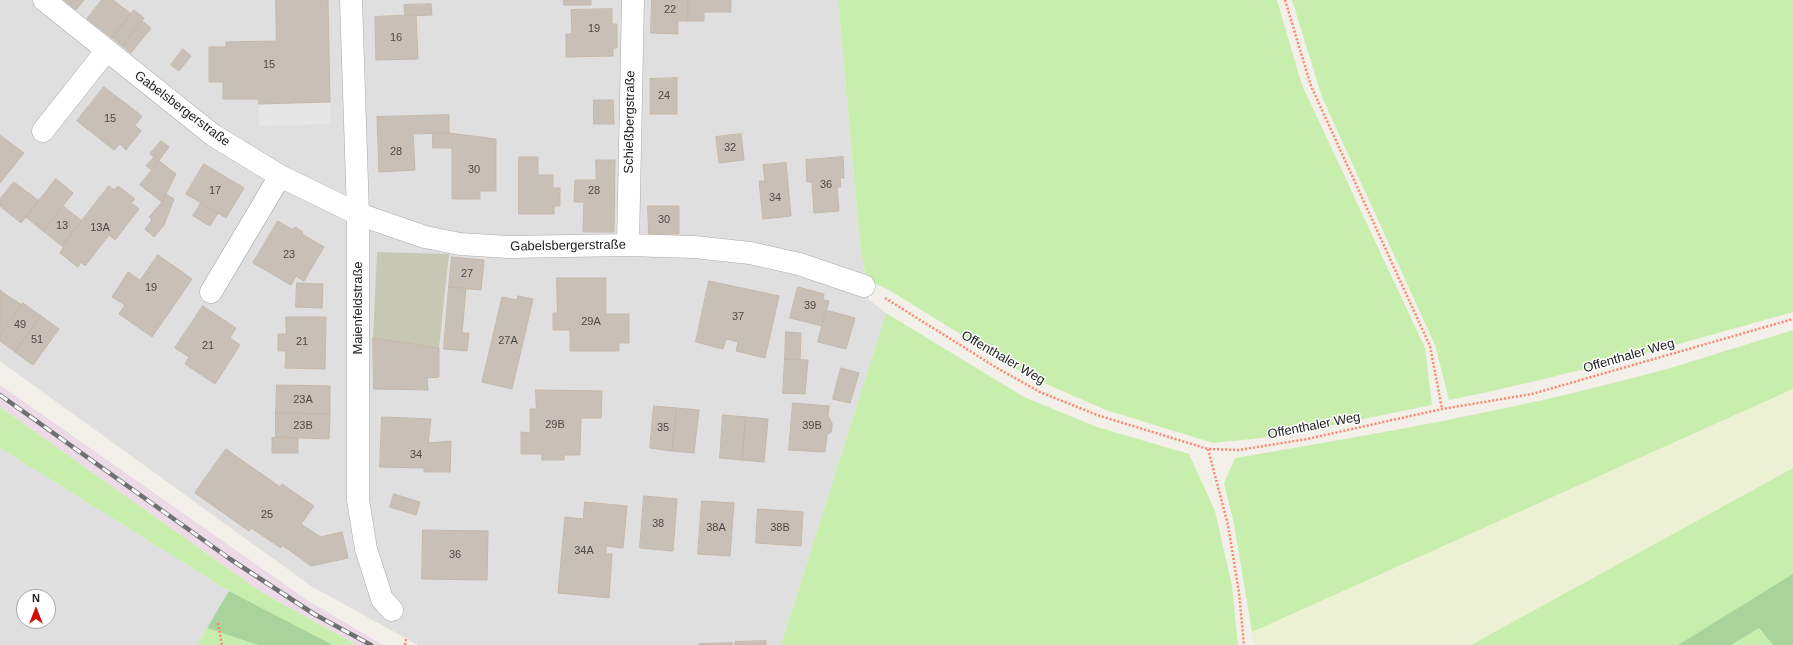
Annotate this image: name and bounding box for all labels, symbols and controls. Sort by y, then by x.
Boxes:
house number: 22 [664,3,676,17]
house number: 19 [588,22,600,36]
house number: 16 [390,31,402,45]
house number: 15 [263,58,275,72]
street label: Gabelsbergerstraße [131,68,233,150]
street label: Schießbergstraße [621,70,639,174]
house number: 24 [658,89,670,103]
house number: 15 [104,112,116,126]
house number: 32 [724,141,736,155]
house number: 28 [390,145,402,159]
house number: 30 [468,163,480,177]
house number: 36 [820,178,832,192]
house number: 17 [209,184,221,198]
house number: 28 [588,184,600,198]
house number: 34 [769,191,781,205]
house number: 30 [658,213,670,227]
house number: 13 [56,219,68,233]
house number: 13A [90,221,110,235]
street label: Gabelsbergerstraße [510,237,626,255]
house number: 23 [283,248,295,262]
street label: Maienfeldstraße [350,261,366,355]
house number: 27 [461,267,473,281]
house number: 19 [145,281,157,295]
house number: 39 [804,299,816,313]
house number: 37 [732,310,744,324]
house number: 29A [581,315,601,329]
house number: 49 [14,318,26,332]
street label: Offenthaler Weg [958,328,1048,388]
house number: 51 [31,333,43,347]
house number: 27A [498,334,518,348]
house number: 21 [296,335,308,349]
street label: Offenthaler Weg [1582,336,1676,376]
house number: 21 [202,339,214,353]
house number: 23A [293,393,313,407]
street label: Offenthaler Weg [1266,409,1362,443]
house number: 29B [545,418,565,432]
house number: 23B [293,419,313,433]
house number: 39B [802,419,822,433]
house number: 35 [657,421,669,435]
house number: 34 [410,448,422,462]
house number: 25 [261,508,273,522]
house number: 38 [652,517,664,531]
house number: 38A [706,521,726,535]
house number: 38B [770,521,790,535]
house number: 34A [574,544,594,558]
house number: 36 [449,548,461,562]
north arrow [16,589,56,629]
text: N [32,592,40,604]

